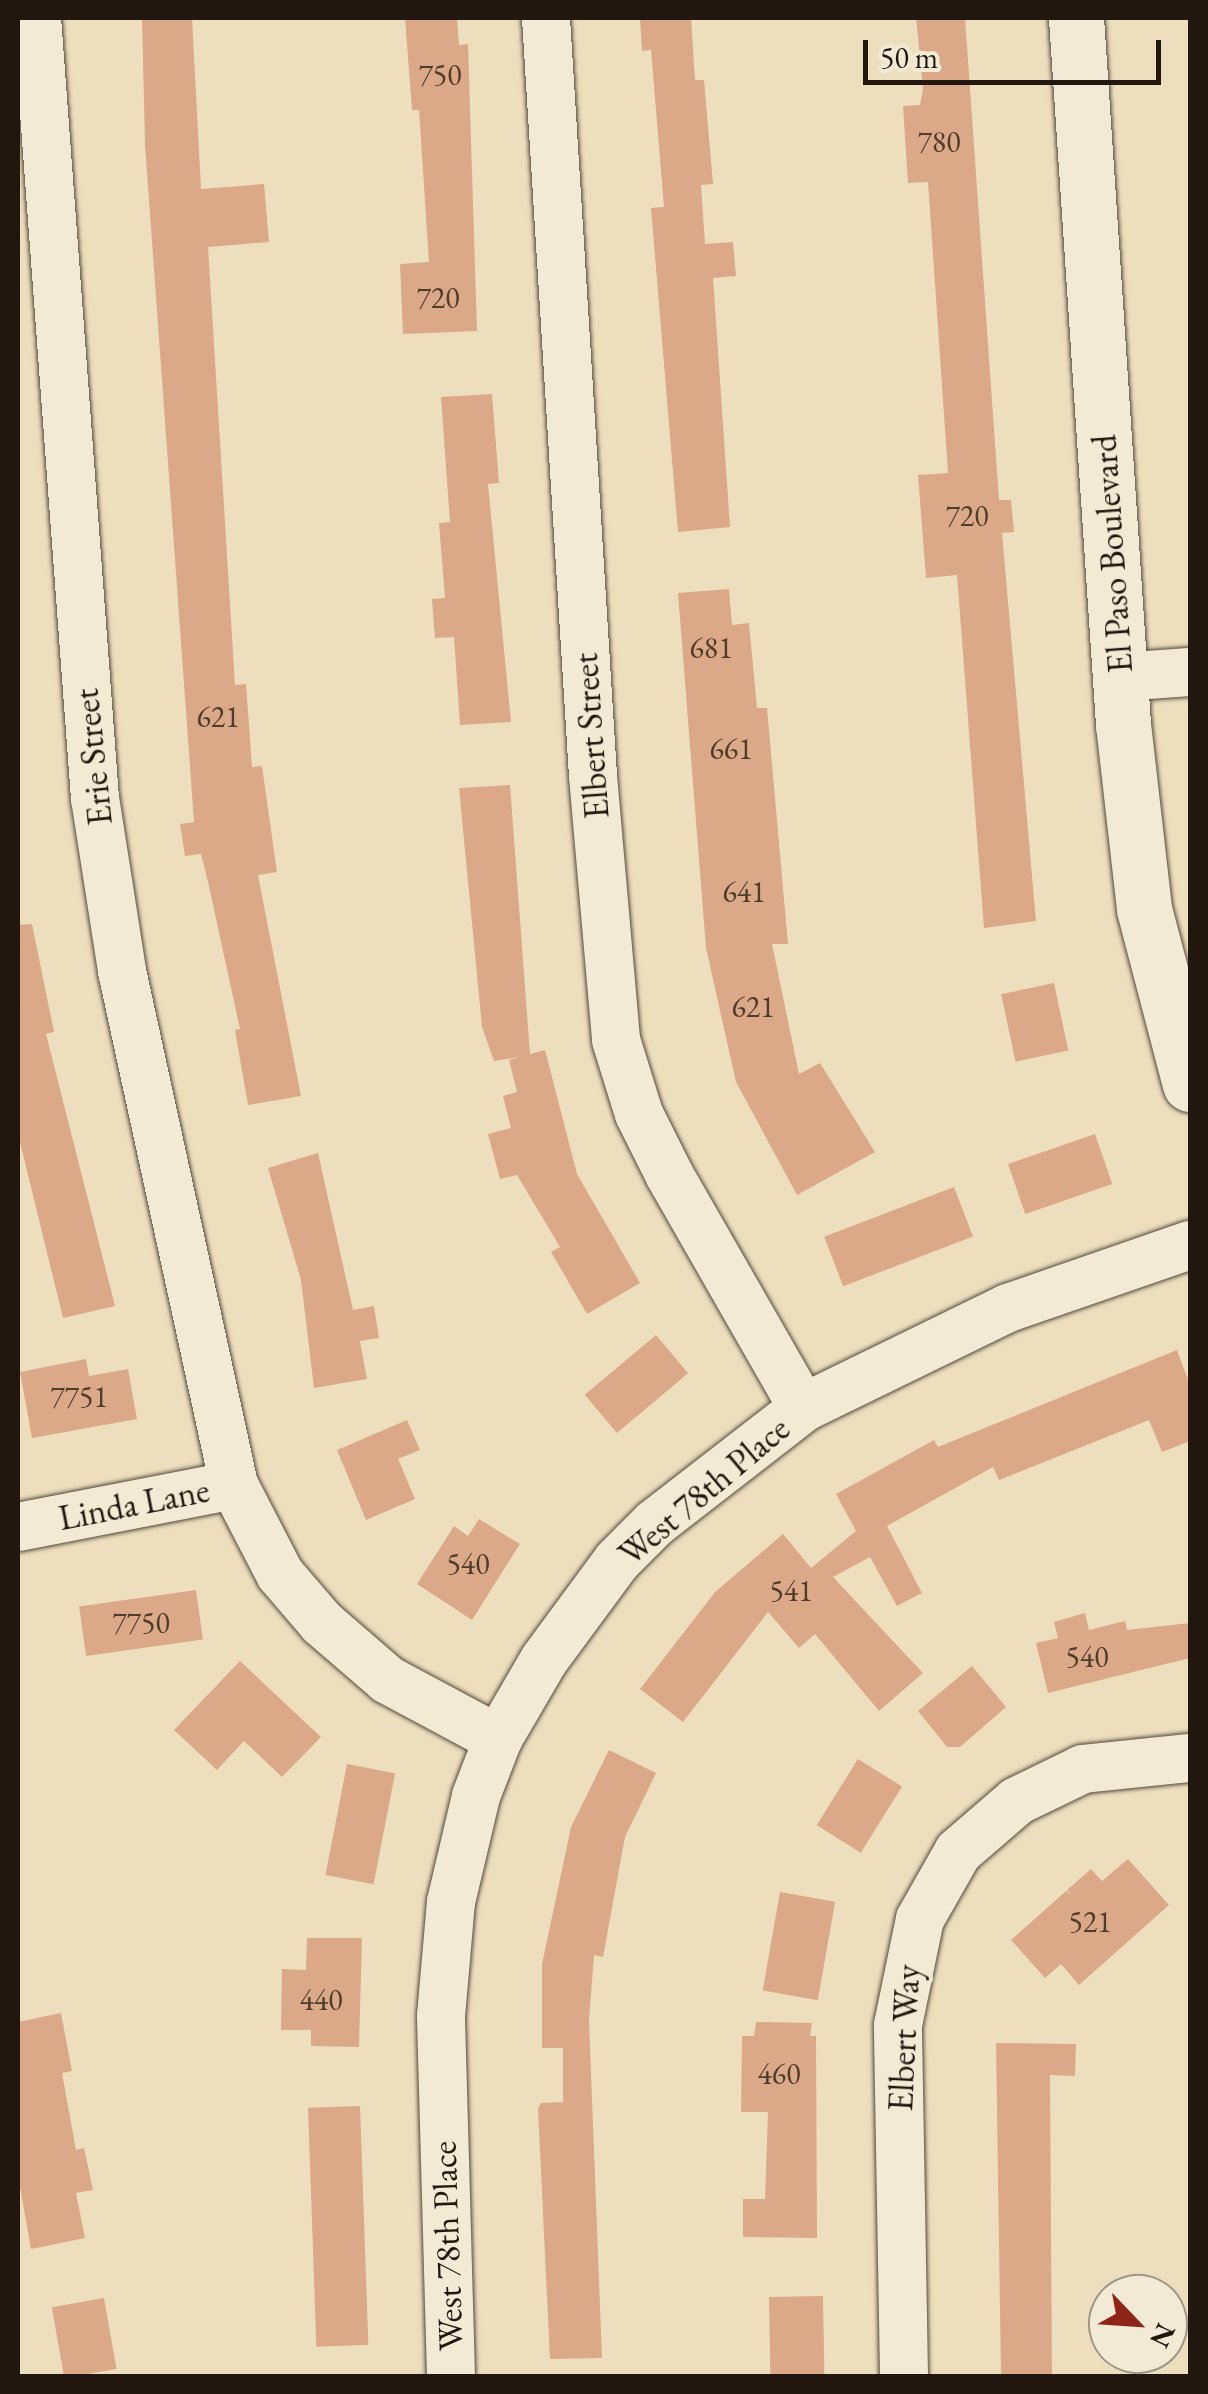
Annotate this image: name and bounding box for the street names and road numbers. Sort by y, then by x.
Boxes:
street label: El Paso Boulevard [1083,433,1141,675]
street label: Elbert Street [564,652,618,820]
street label: Erie Street [65,686,121,828]
street label: West 78th Place [610,1407,798,1575]
street label: Linda Lane [55,1469,213,1539]
street label: Elbert Way [879,1964,929,2112]
street label: West 78th Place [422,2140,472,2352]

